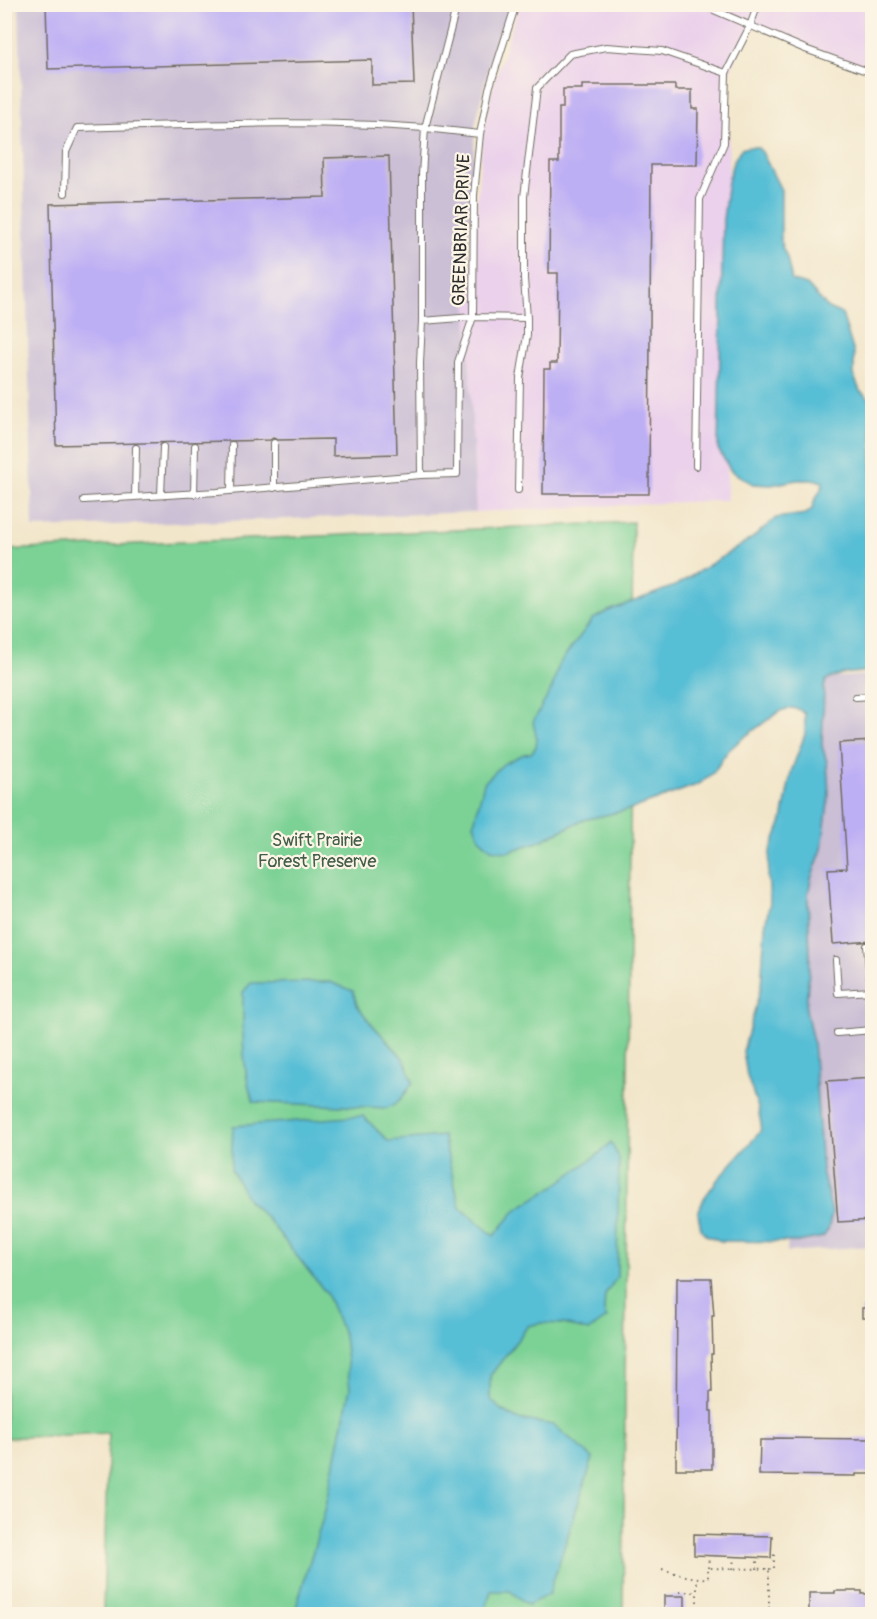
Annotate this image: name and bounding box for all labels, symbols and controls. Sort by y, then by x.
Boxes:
street label: GREENBRIAR DRIVE [447,154,476,306]
park label: Swift Prairie Forest Preserve [258,829,376,873]

